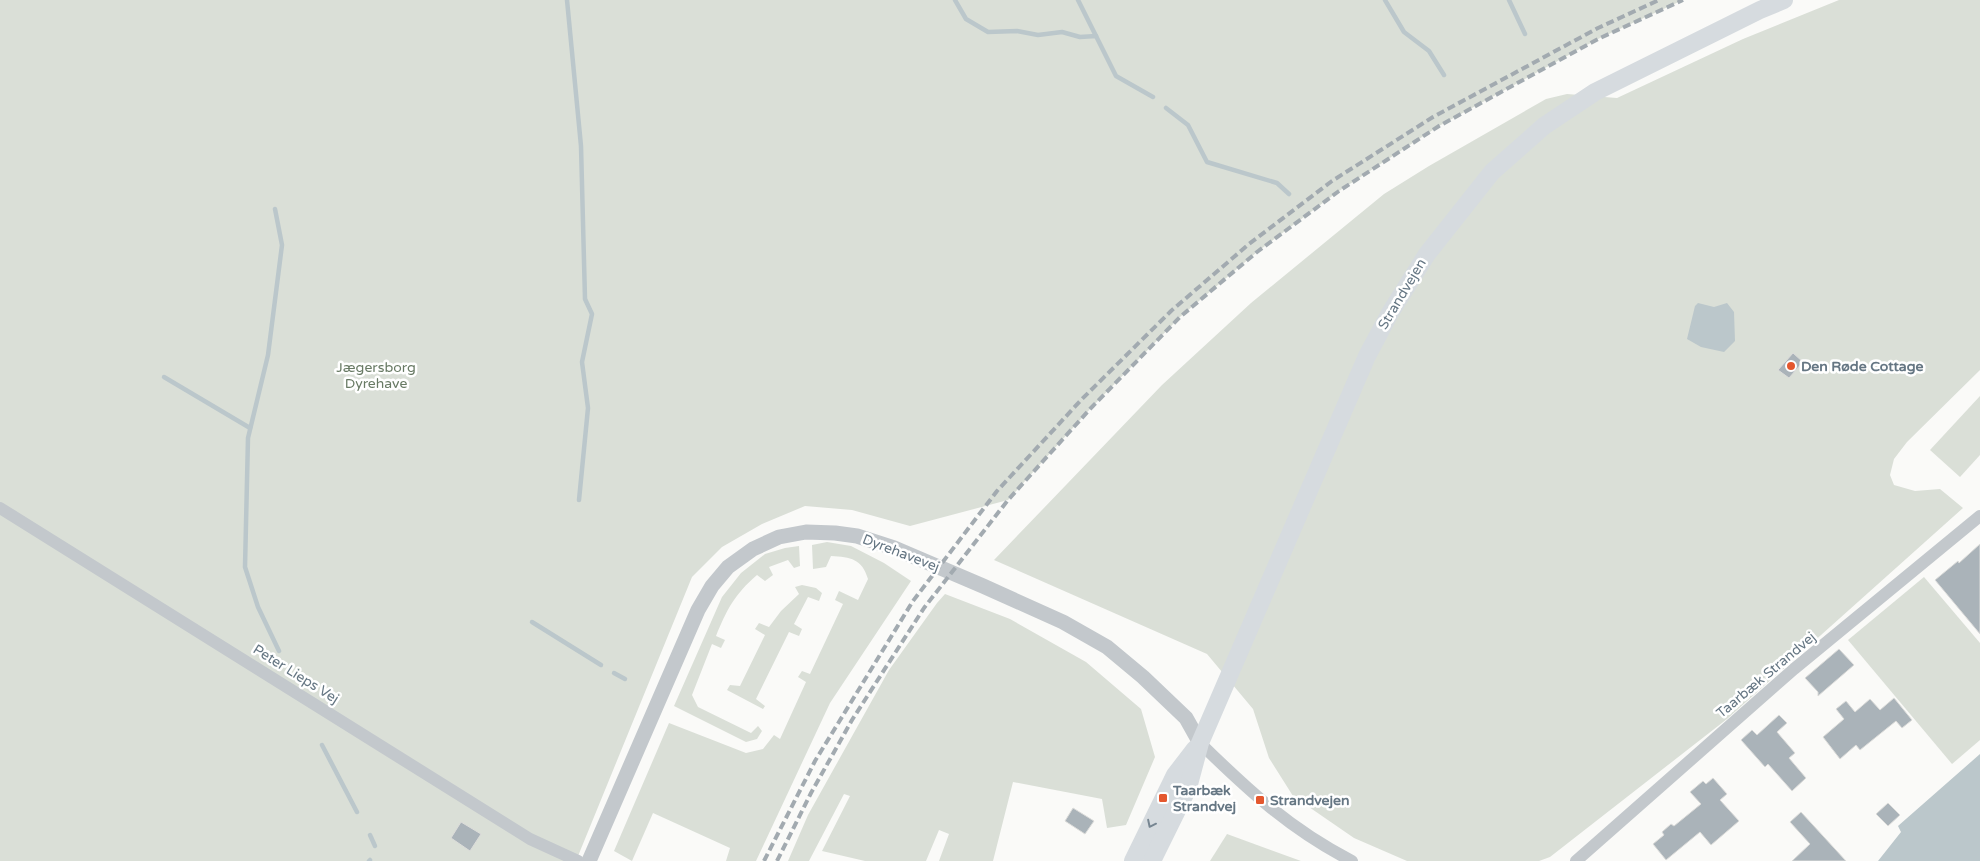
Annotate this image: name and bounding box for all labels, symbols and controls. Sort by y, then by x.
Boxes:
street label: Strandvejen [1374,256,1430,332]
place label: Den Røde Cottage [1801,358,1924,375]
park label: Jægersborg Dyrehave [336,359,416,392]
marker: Den Røde Cottage [1785,360,1797,372]
street label: Dyrehavevej [860,530,942,576]
street label: Taarbæk Strandvej [1713,629,1819,721]
street label: Peter Lieps Vej [250,641,342,707]
place label: Taarbæk Strandvej [1172,782,1236,815]
marker: Taarbæk Strandvej [1157,792,1169,804]
place label: Strandvejen [1270,792,1350,809]
marker: Strandvejen [1254,794,1266,806]
one-way arrow [1147,818,1157,827]

